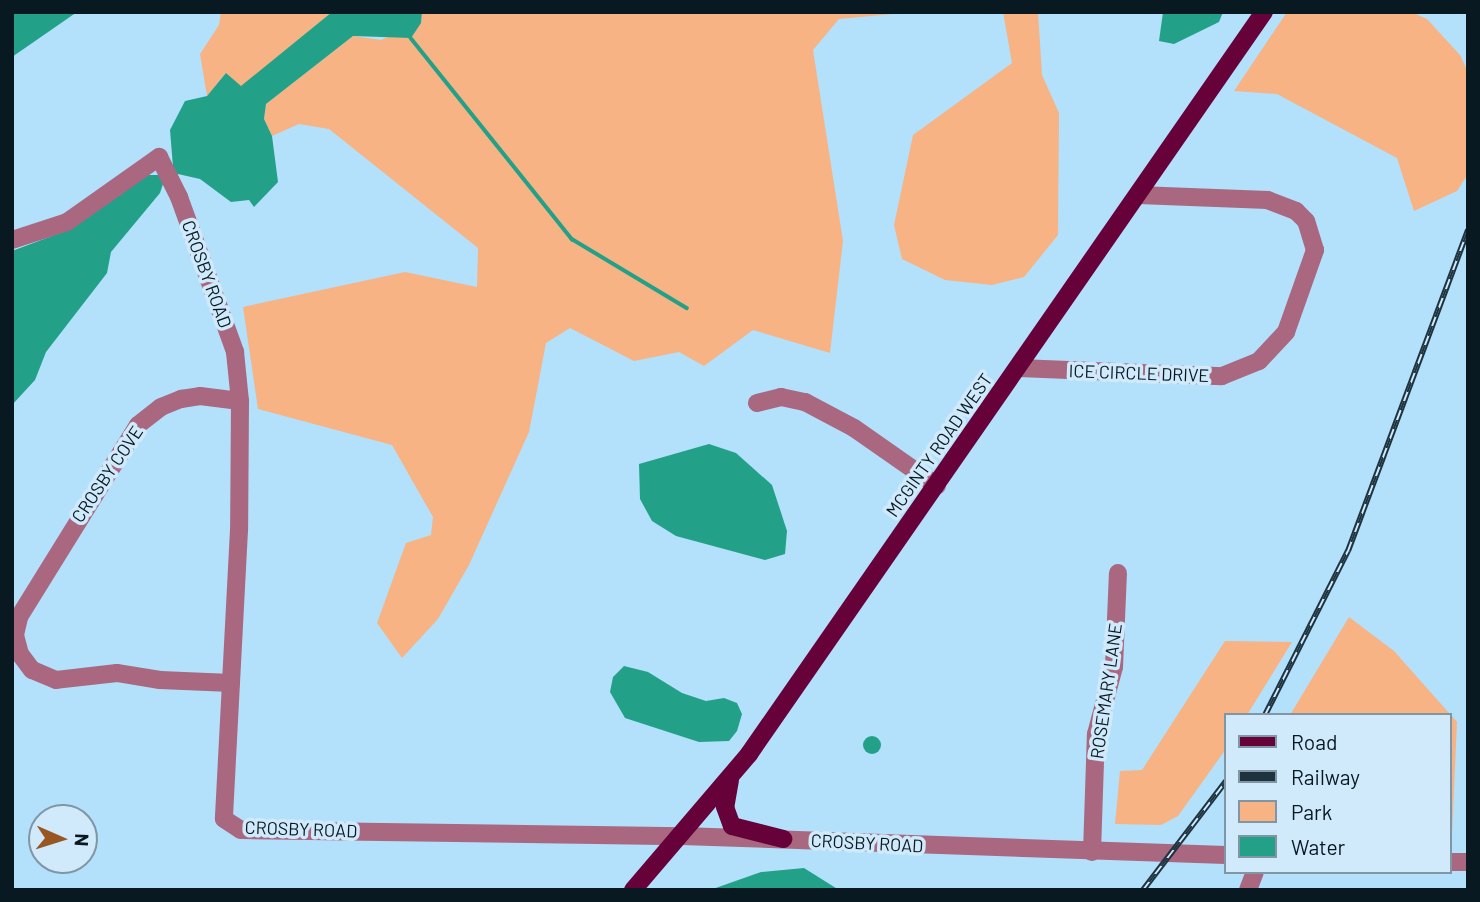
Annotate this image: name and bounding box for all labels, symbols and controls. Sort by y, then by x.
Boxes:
street label: CROSBY ROAD [178,217,236,331]
street label: ICE CIRCLE DRIVE [1068,360,1210,386]
street label: MCGINTY ROAD WEST [881,369,997,521]
street label: CROSBY COVE [67,422,147,526]
street label: ROSEMARY LANE [1086,622,1126,760]
legend [1224,713,1452,874]
text: Road [1291,729,1337,754]
text: Railway [1291,764,1360,789]
text: Park [1291,799,1332,824]
north arrow [28,804,98,874]
street label: CROSBY ROAD [244,816,358,842]
street label: CROSBY ROAD [810,829,924,857]
text: N [71,833,94,847]
text: Water [1291,834,1345,859]

